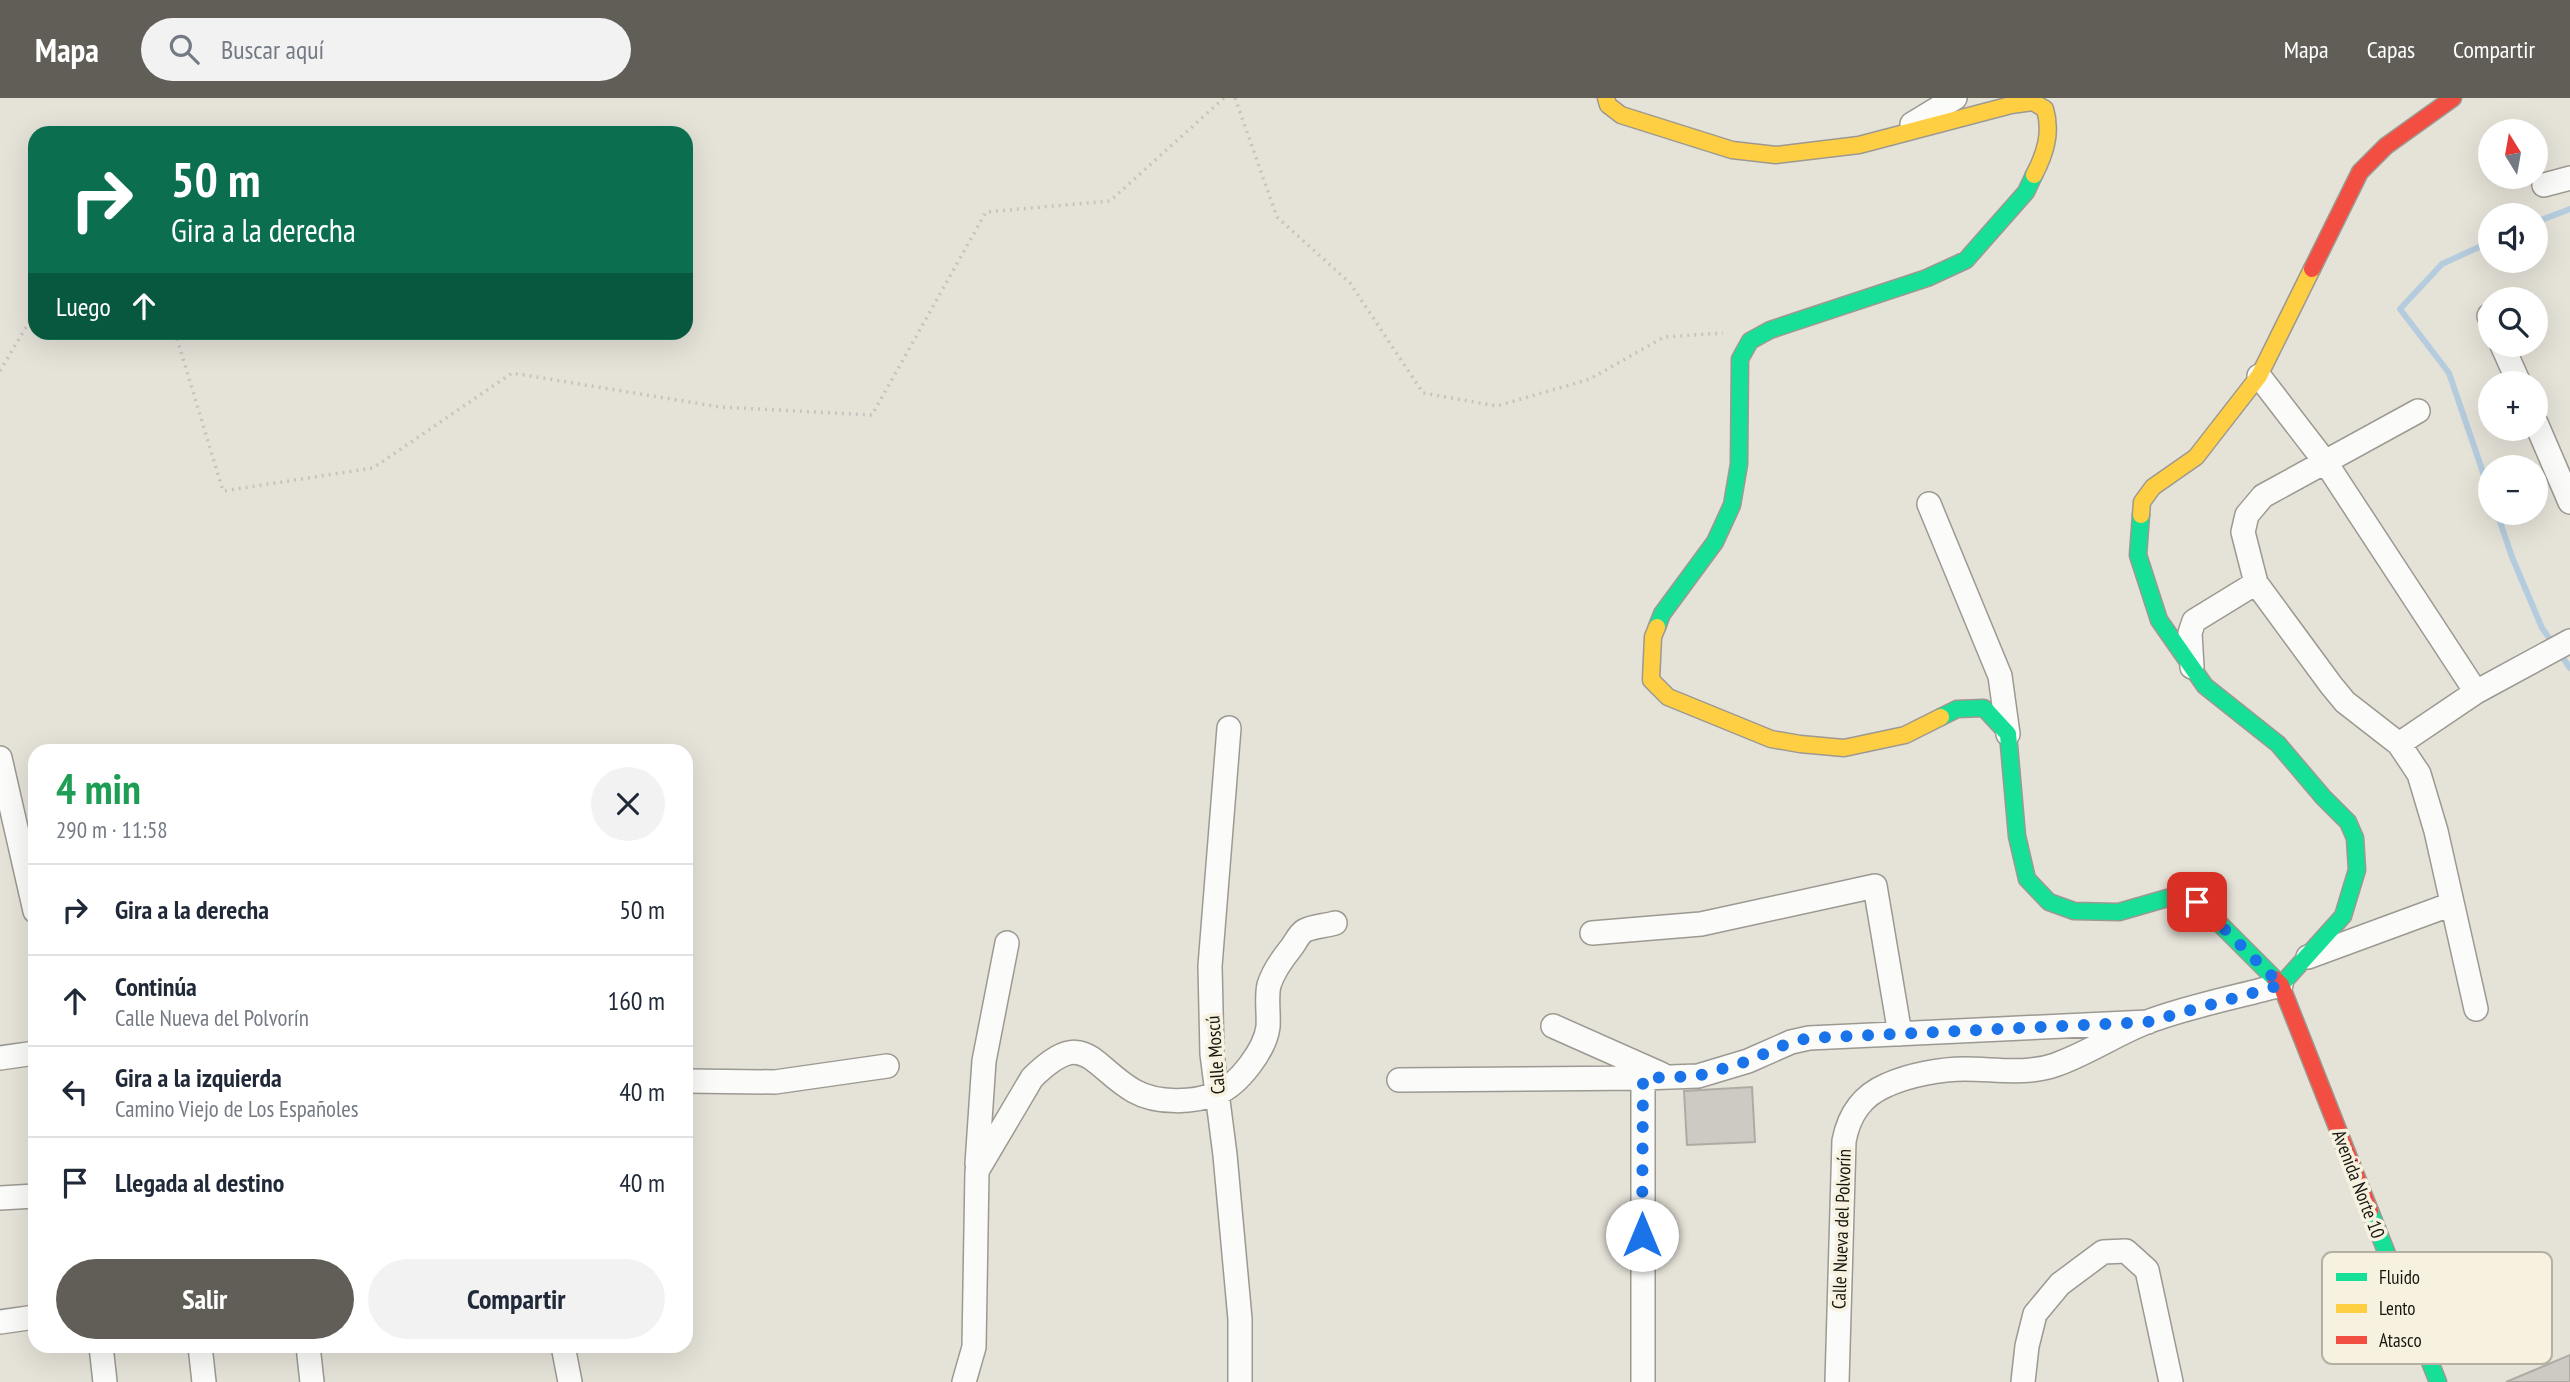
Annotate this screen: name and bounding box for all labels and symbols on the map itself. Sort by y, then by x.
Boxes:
north arrow [2478,119,2548,189]
pin [2167,872,2227,932]
street label: Calle Moscú [1200,1015,1230,1095]
street label: Avenida Norte 10 [2327,1126,2391,1242]
street label: Calle Nueva del Polvorín [1826,1149,1856,1309]
position arrow [1605,1198,1679,1272]
legend [2322,1252,2552,1364]
text: Fluido [2379,1265,2420,1289]
text: Lento [2379,1296,2416,1320]
text: Atasco [2379,1328,2422,1352]

